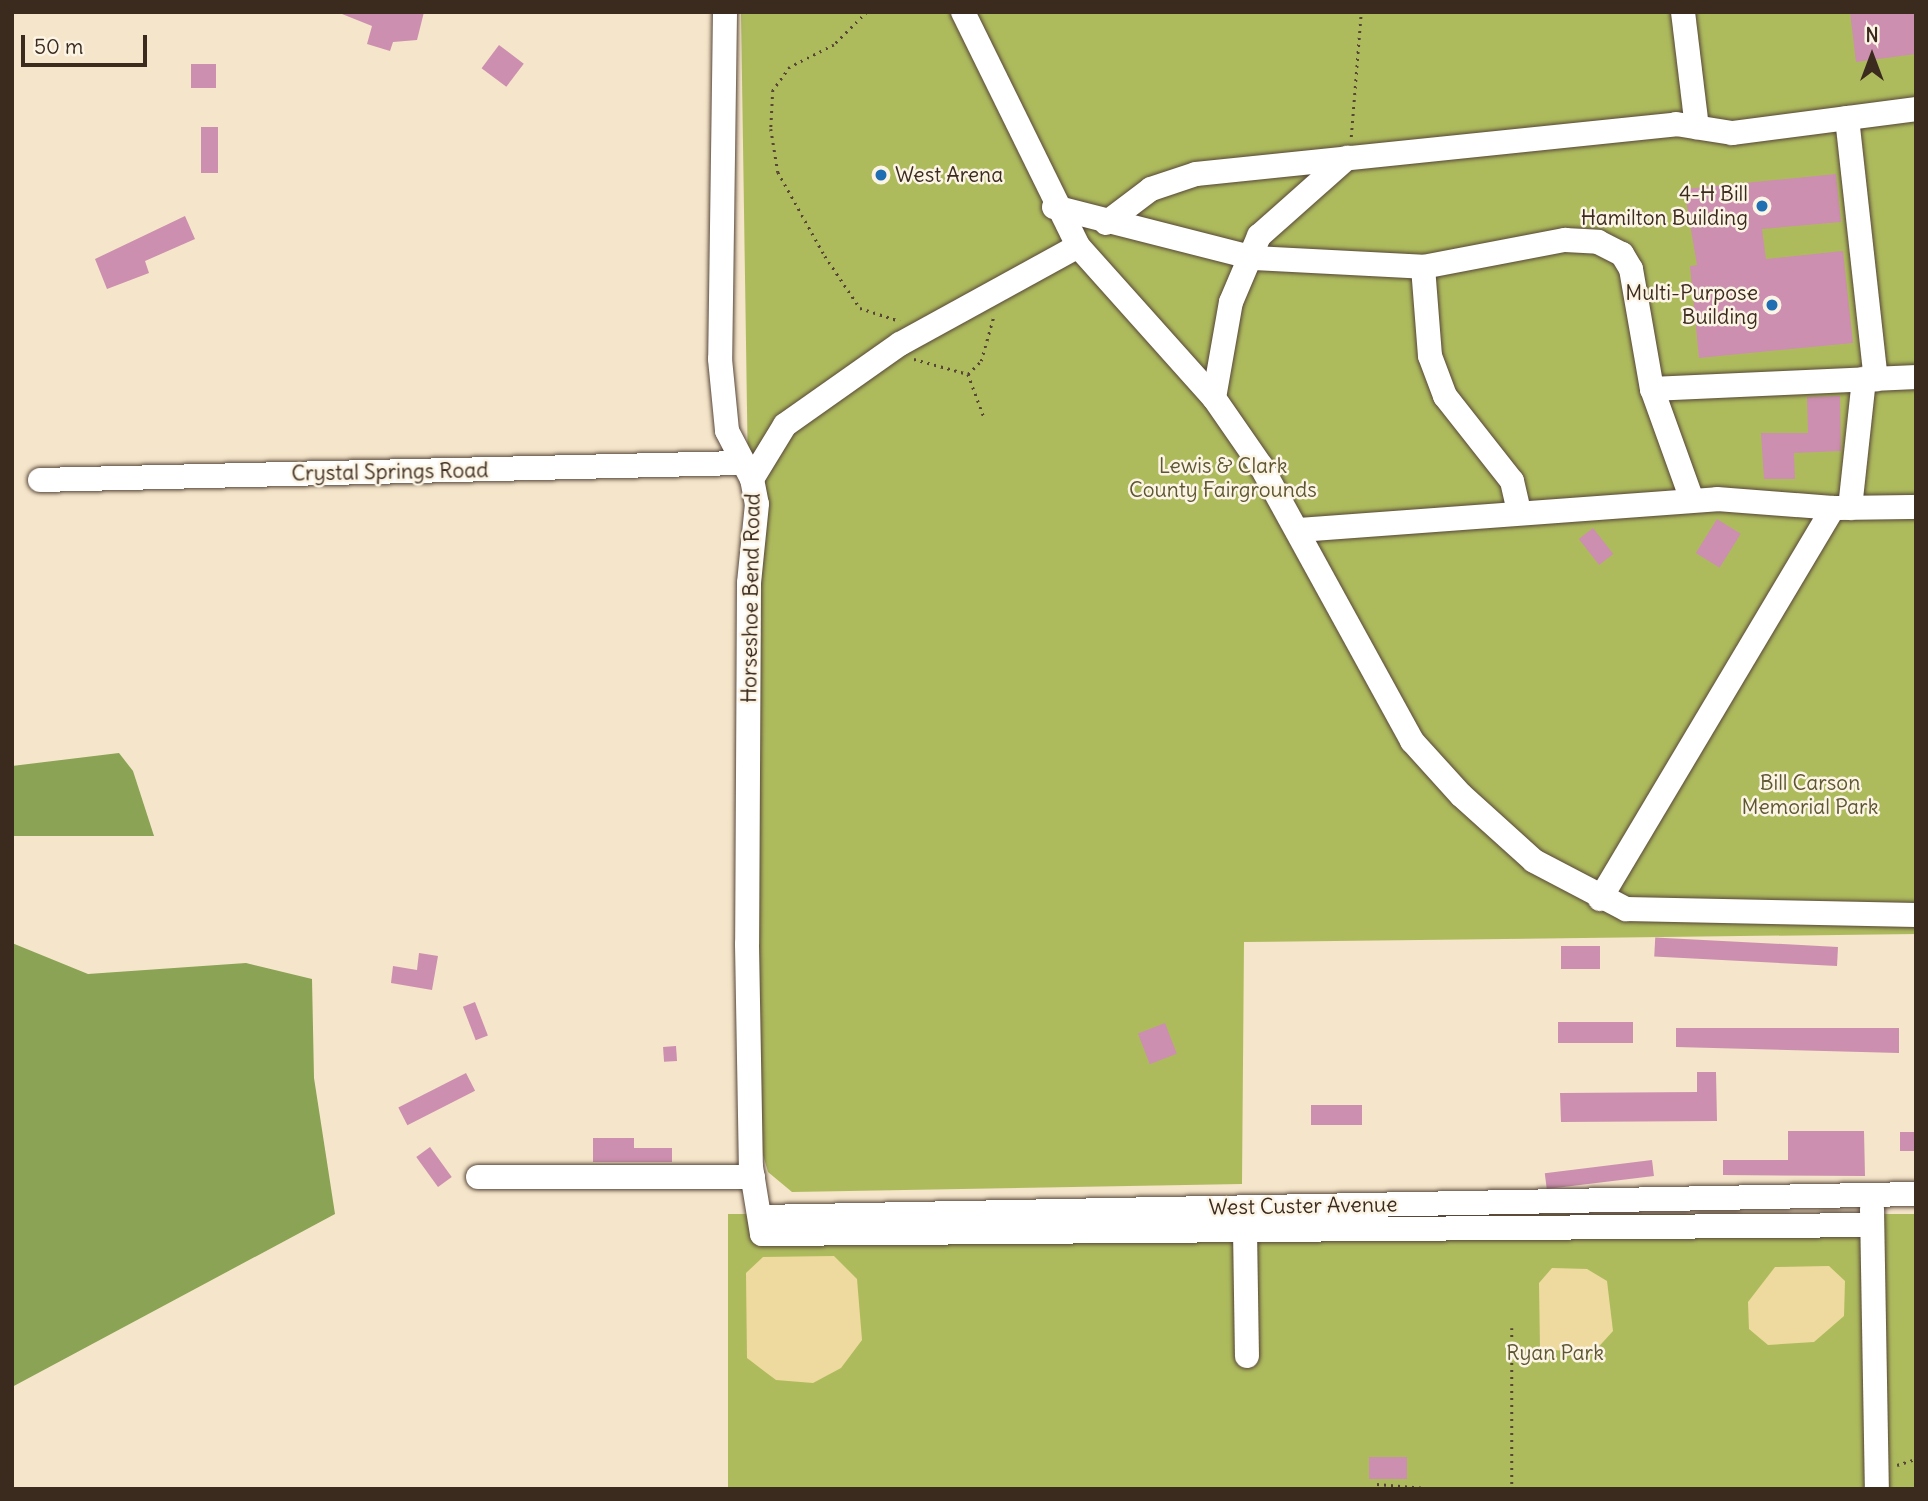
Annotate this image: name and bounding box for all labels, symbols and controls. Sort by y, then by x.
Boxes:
scale bar [24,21,150,65]
north arrow [1837,21,1907,91]
text: N [1865,23,1879,47]
text: 50 m [34,33,83,60]
place label: West Arena [895,162,1003,188]
marker: West Arena [873,167,889,183]
place label: 4-H Bill Hamilton Building [1581,181,1748,231]
marker: 4-H Bill Hamilton Building [1754,198,1770,214]
place label: Multi-Purpose Building [1625,280,1758,330]
marker: Multi-Purpose Building [1764,297,1780,313]
park label: Lewis & Clark County Fairgrounds [1129,453,1317,503]
street label: Crystal Springs Road [291,458,489,486]
street label: Horseshoe Bend Road [737,493,765,703]
park label: Bill Carson Memorial Park [1742,770,1878,820]
street label: West Custer Avenue [1208,1192,1398,1220]
park label: Ryan Park [1506,1340,1604,1366]

